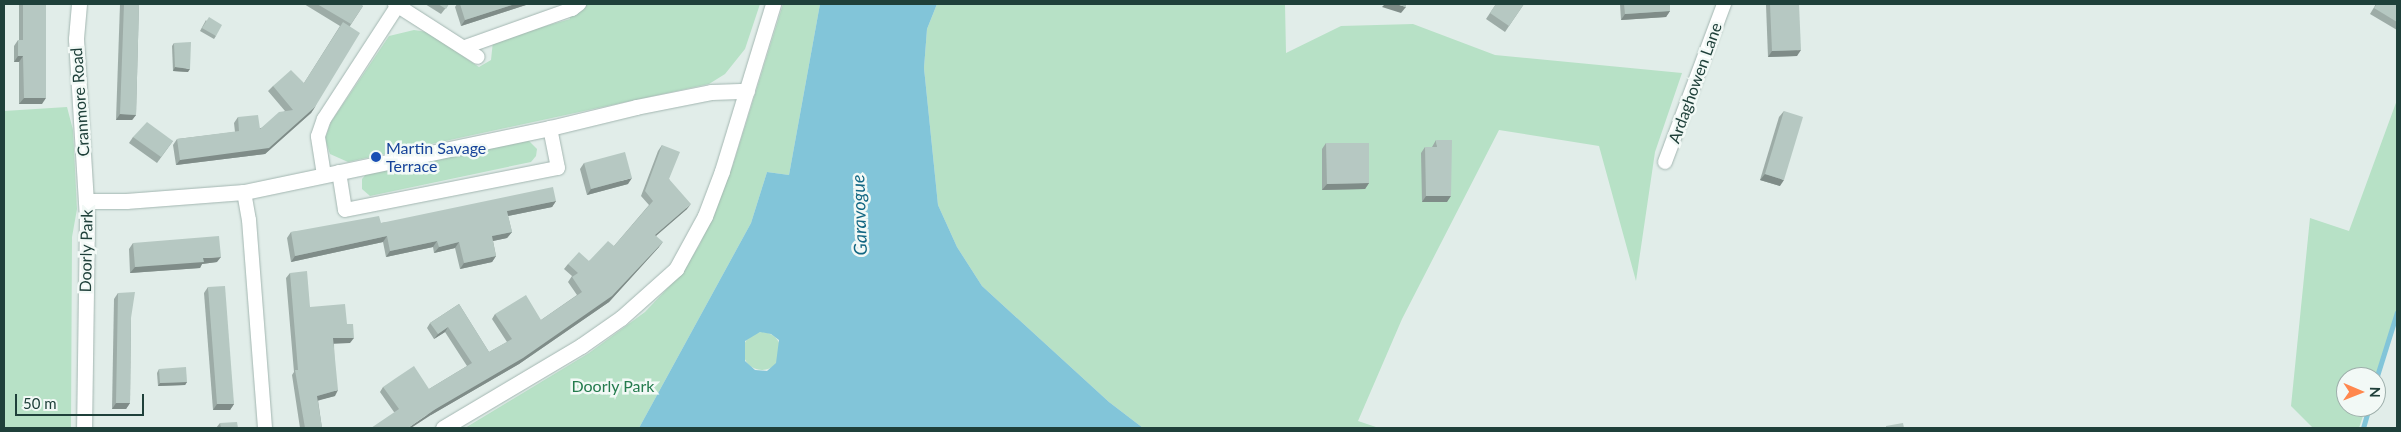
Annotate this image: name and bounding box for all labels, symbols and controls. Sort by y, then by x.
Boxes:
street label: Ardaghowen Lane [1664,20,1726,146]
street label: Cranmore Road [67,47,93,157]
place label: Martin Savage Terrace [386,138,486,176]
marker: Martin Savage Terrace [370,151,382,163]
water label: Garavogue [847,174,871,256]
street label: Doorly Park [76,209,96,293]
north arrow [2336,367,2386,417]
park label: Doorly Park [571,376,655,396]
scale bar [18,384,146,416]
text: N [2367,387,2384,398]
text: 50 m [23,394,57,412]

